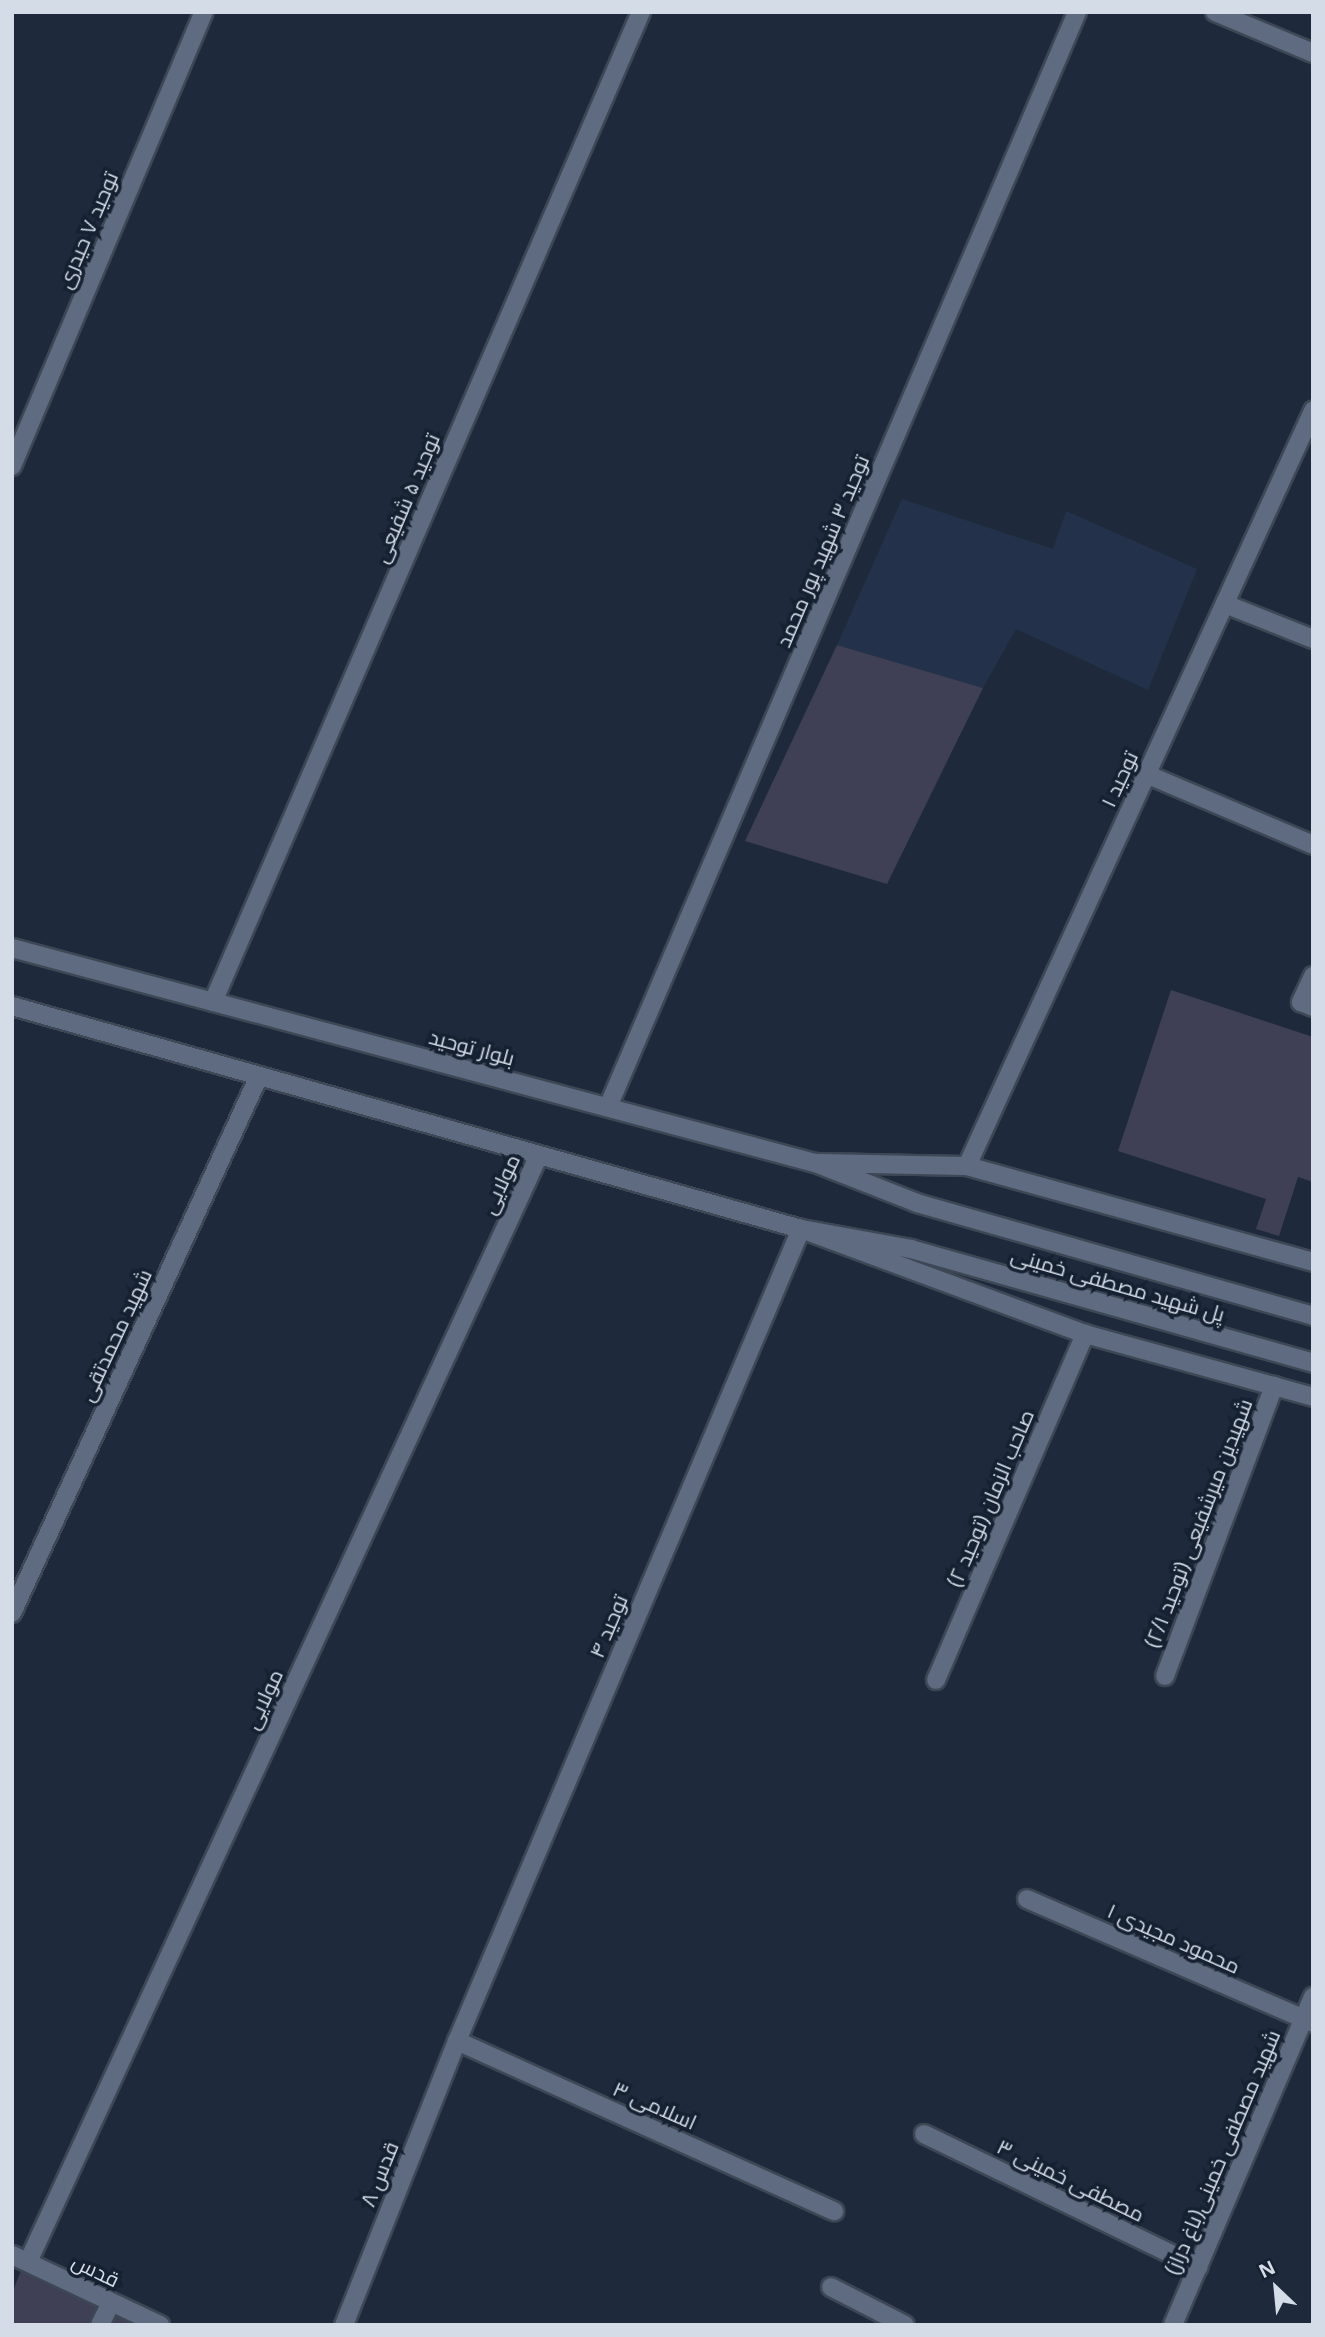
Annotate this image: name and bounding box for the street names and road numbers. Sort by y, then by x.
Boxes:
street label: توحید ۷ حیدری [51,168,123,292]
street label: توحید ۵ شفیعی [367,430,445,566]
street label: توحید ۳ شهيد پور محمد [770,451,874,651]
street label: توحید ۱ [1095,747,1143,811]
street label: بلوار توحید [426,1023,518,1071]
street label: مولایی [475,1150,525,1218]
street label: پل شهید مصطفی خمینی [1008,1241,1228,1327]
street label: شهید محمدتقی [73,1265,157,1405]
street label: شهیدین میرشفیعی (توحید ۲/۱) [1139,1395,1257,1651]
street label: صاحب الزمان (توحید ۲) [941,1406,1039,1590]
street label: توحید ۴ [583,1591,633,1661]
street label: مولایی [238,1665,288,1733]
street label: ۱ محمود مجیدی [1104,1898,1244,1978]
street label: شهید مصطفی خمینی(باغ دراز) [1159,2026,1285,2278]
street label: ۳ اسلامی [609,2075,701,2135]
street label: مصطفی خمینی ۳ [993,2133,1149,2227]
street label: قدس ۸ [355,2138,403,2210]
street label: قدس [68,2248,124,2292]

